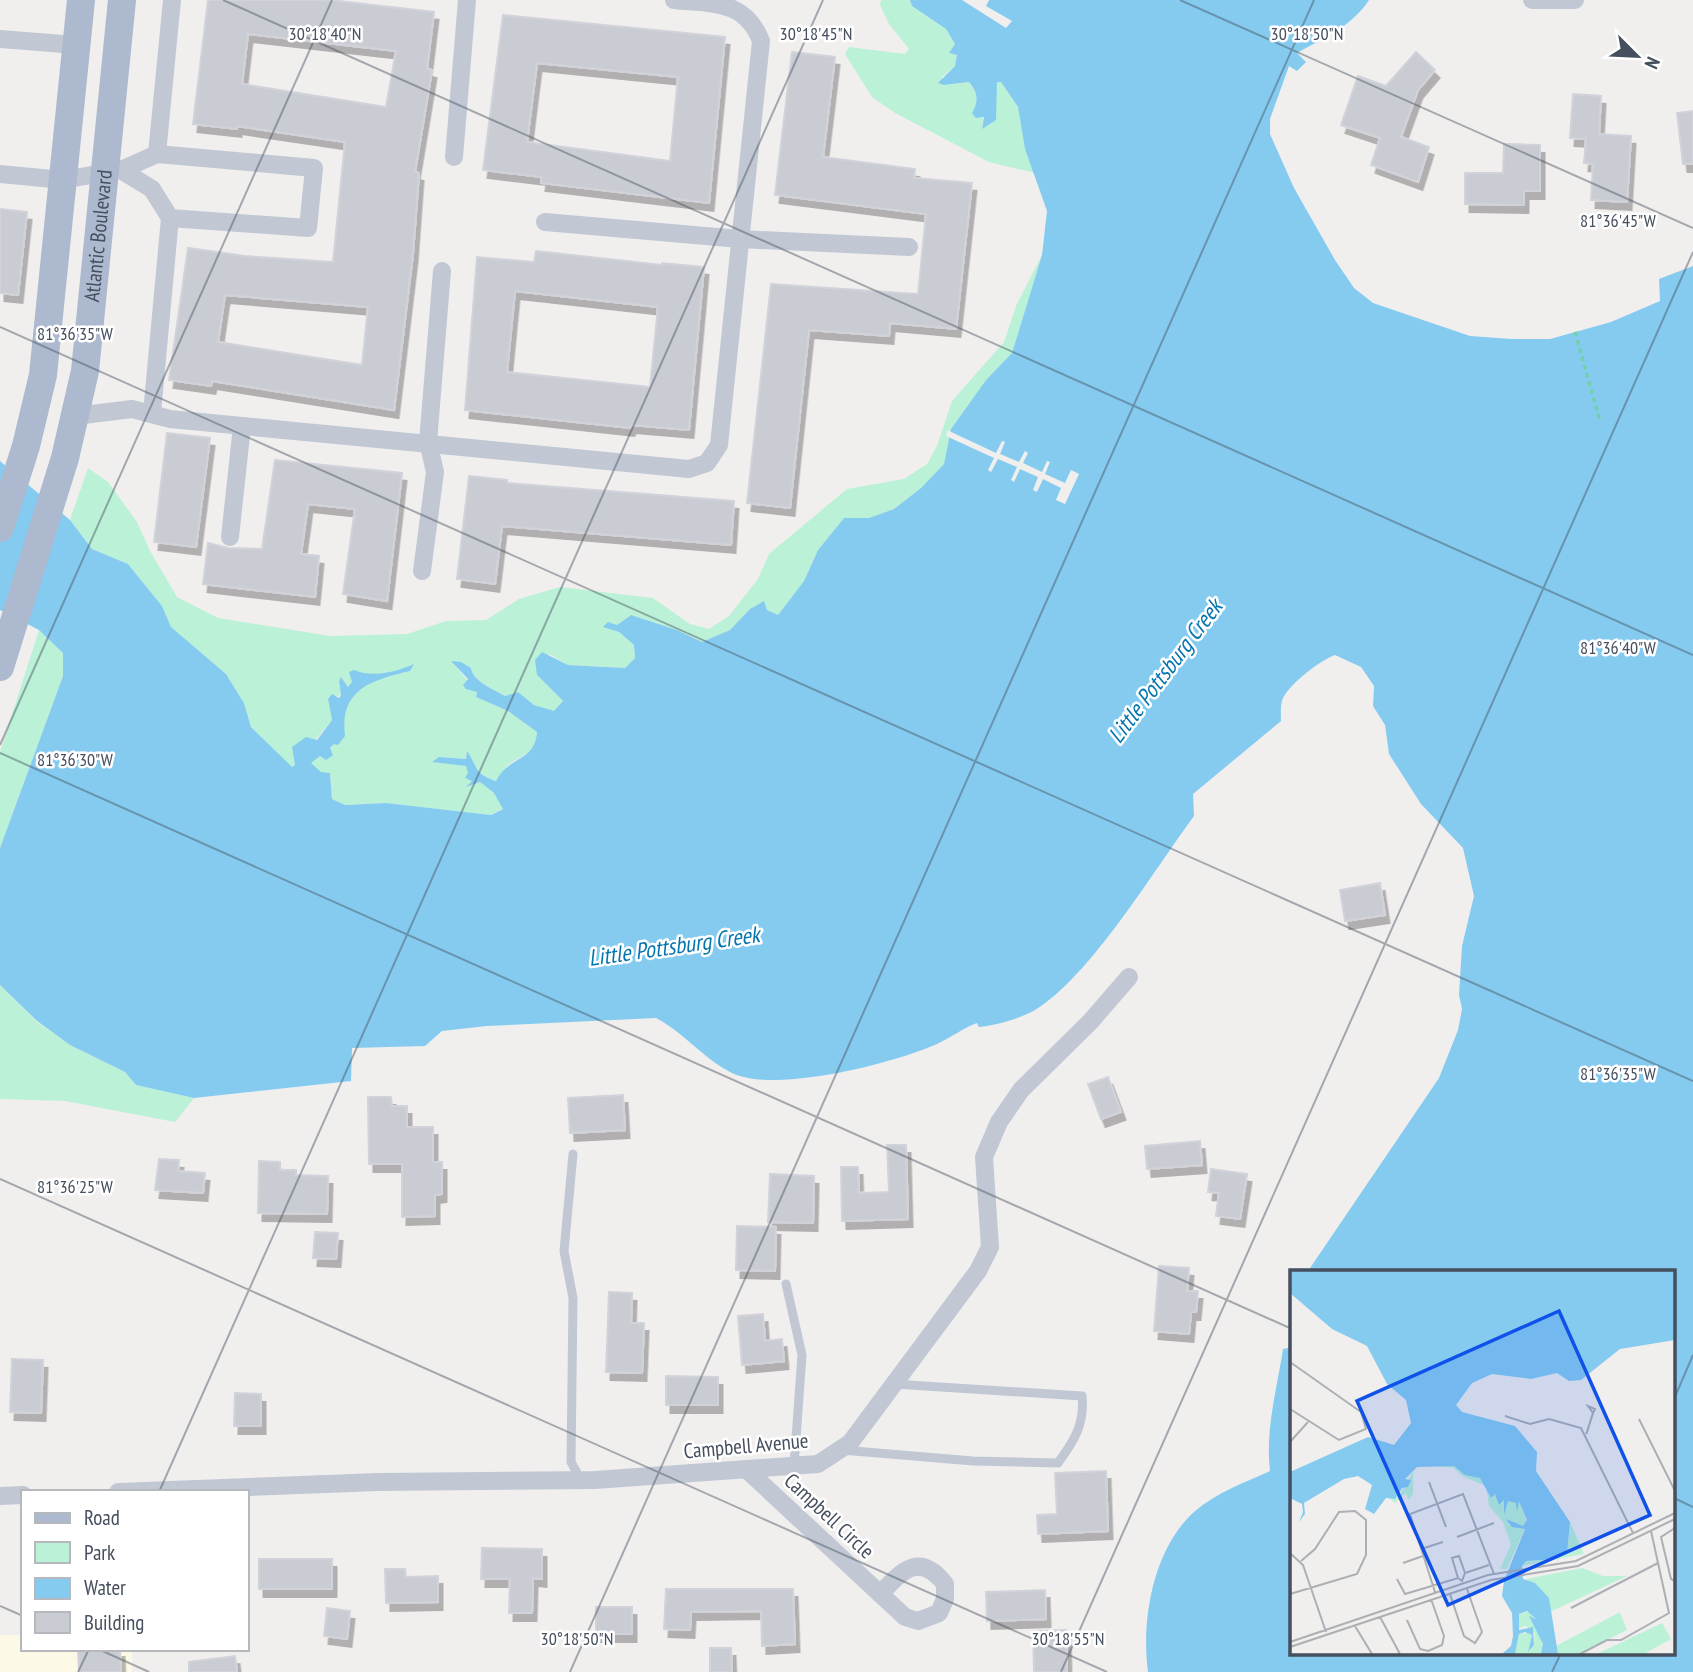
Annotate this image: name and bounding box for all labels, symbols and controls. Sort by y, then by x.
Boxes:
north arrow [1602,21,1672,91]
text: 30°18'40"N [289,22,361,45]
text: 30°18'45"N [780,22,852,45]
text: 30°18'50"N [1271,22,1343,45]
text: N [1639,53,1666,72]
street label: Atlantic Boulevard [78,168,118,303]
text: 81°36'45"W [1580,209,1656,232]
text: 81°36'35"W [37,322,113,345]
water label: Little Pottsburg Creek [1101,591,1230,748]
text: 81°36'40"W [1580,636,1656,659]
text: 81°36'30"W [37,748,113,771]
water label: Little Pottsburg Creek [587,919,764,972]
text: 81°36'35"W [1580,1062,1656,1085]
text: 81°36'25"W [37,1175,113,1198]
inset map [1290,1270,1676,1654]
street label: Campbell Avenue [682,1427,809,1464]
street label: Campbell Circle [779,1467,880,1564]
legend [21,1490,248,1651]
text: Road [84,1504,120,1531]
text: Park [84,1539,115,1566]
text: Water [84,1574,126,1601]
text: Building [84,1609,144,1636]
text: 30°18'50"N [541,1627,613,1650]
text: 30°18'55"N [1032,1627,1104,1650]

